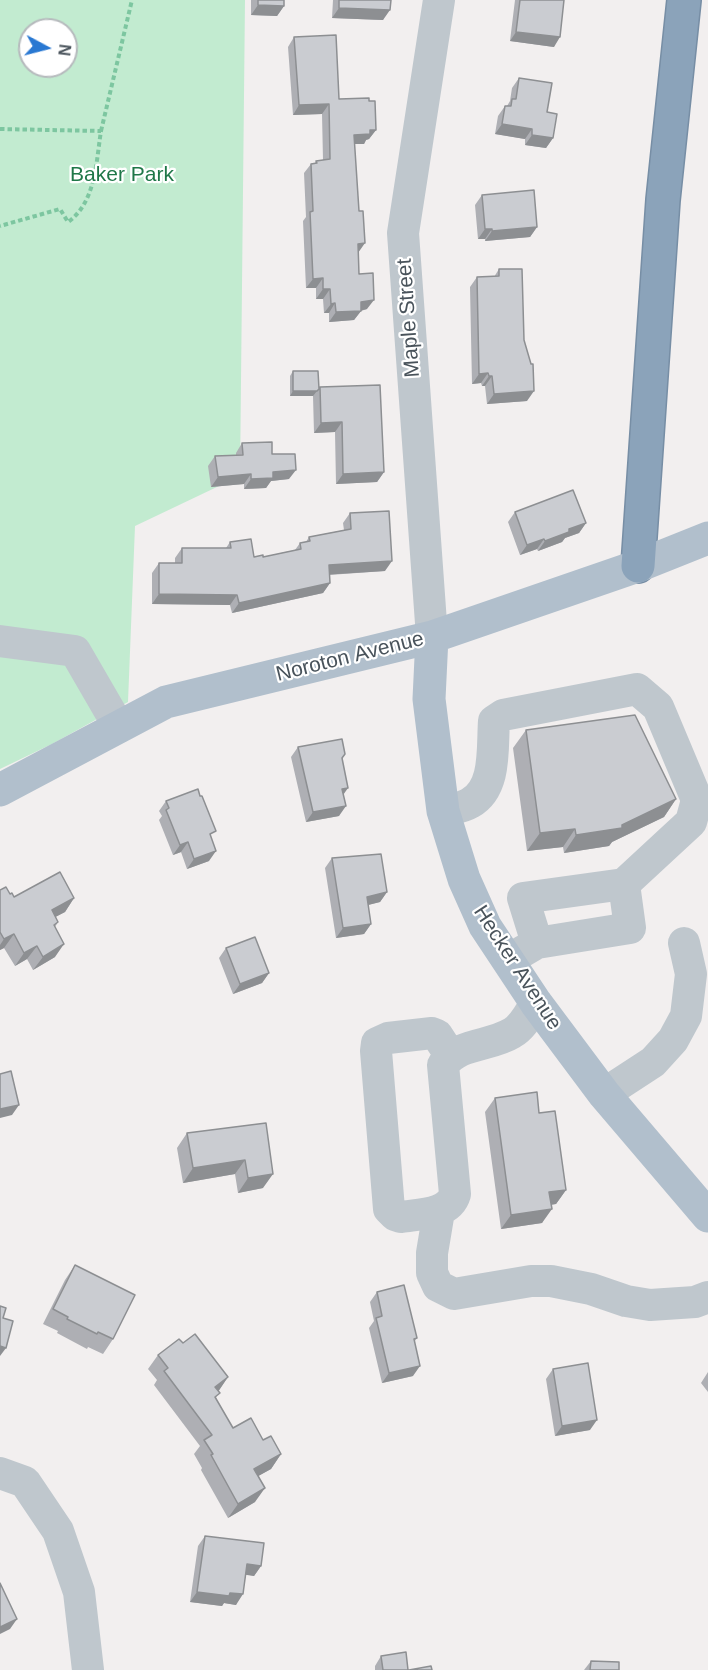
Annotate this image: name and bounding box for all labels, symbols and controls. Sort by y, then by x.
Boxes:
north arrow [18,18,78,78]
text: N [55,43,74,57]
park label: Baker Park [70,162,174,188]
street label: Maple Street [392,258,426,378]
street label: Noroton Avenue [274,626,426,688]
street label: Hecker Avenue [467,901,567,1035]

